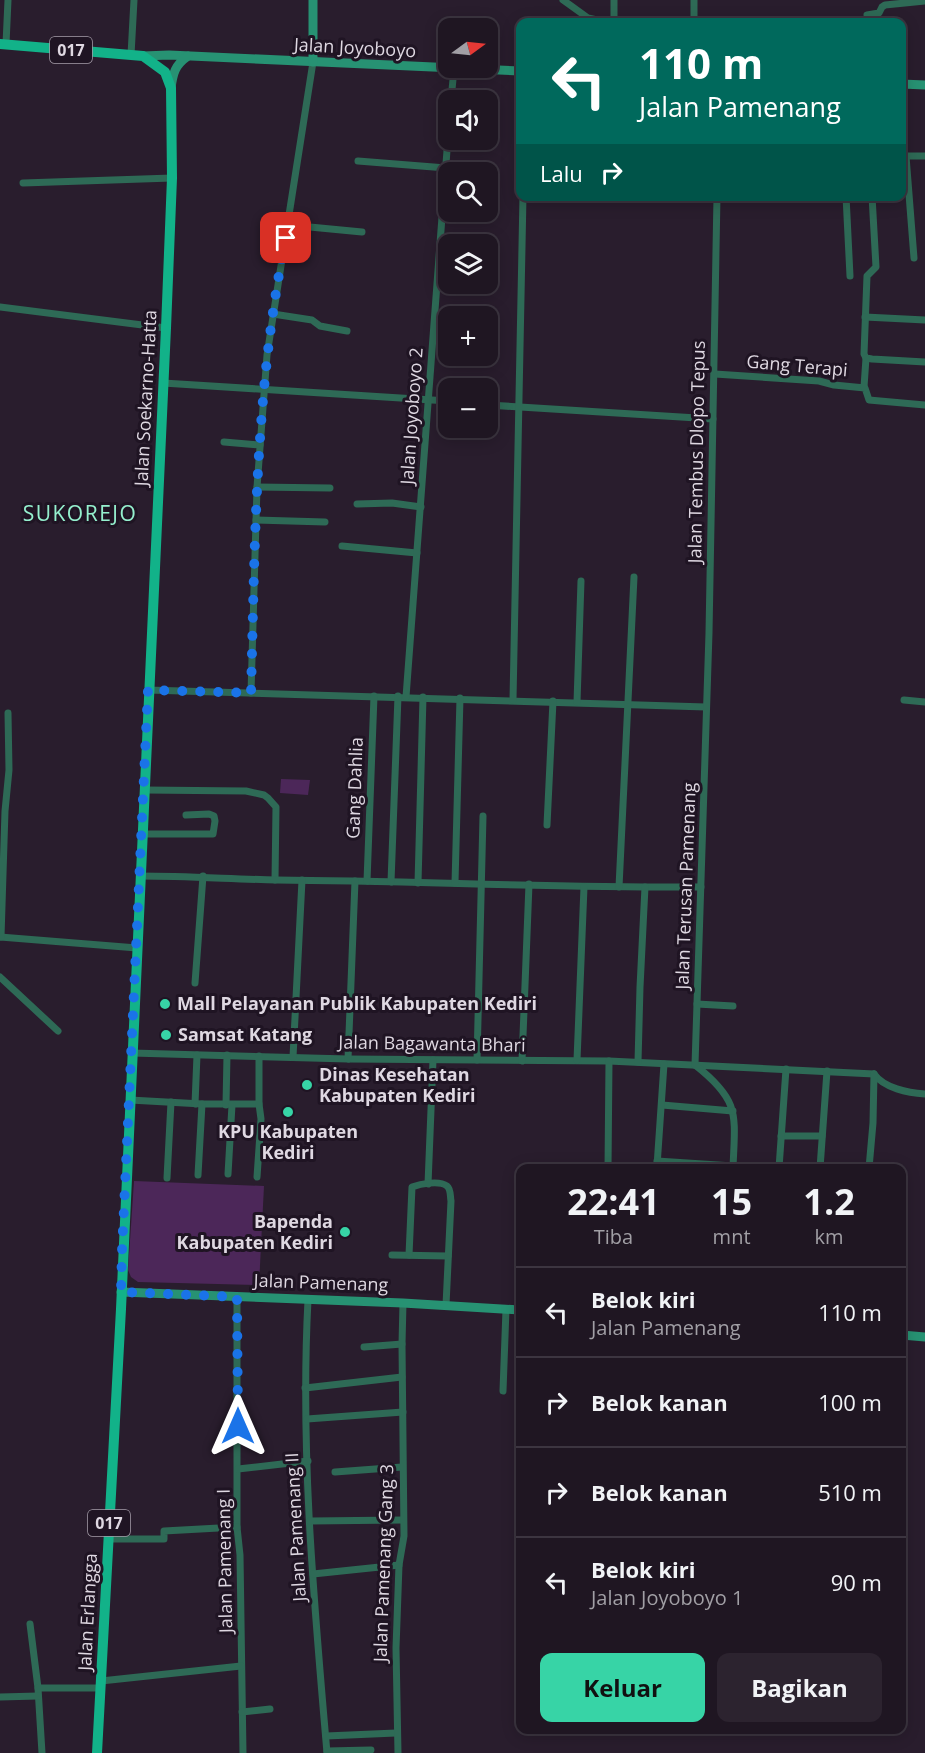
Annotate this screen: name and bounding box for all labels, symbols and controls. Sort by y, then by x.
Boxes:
north arrow [438,18,498,78]
map controls [438,18,498,438]
street label: Jalan Joyoboyo [291,32,417,62]
text: 110 m [639,34,763,91]
road number: 017 [50,37,92,63]
icon: left [540,42,618,120]
text: Jalan Pamenang [639,88,841,125]
button: sound [438,90,498,150]
icon: right [595,156,628,189]
text: Lalu [540,158,583,188]
button: search [438,162,498,222]
pin [260,212,311,263]
icon: arrive [269,221,302,254]
button: layers [438,234,498,294]
button: + [438,306,498,366]
street label: Jalan Soekarno-Hatta [128,309,162,489]
street label: Jalan Tembus Dlopo Tepus [682,340,710,566]
street label: Jalan Joyoboyo 2 [394,347,428,487]
street label: Gang Terapi [745,349,849,381]
button: − [438,378,498,438]
district label: SUKOREJO [23,499,137,527]
street label: Gang Dahlia [340,737,368,839]
street label: Jalan Terusan Pamenang [669,782,701,992]
place label: Mall Pelayanan Publik Kabupaten Kediri [177,991,537,1015]
marker: Mall Pelayanan Publik Kabupaten Kediri [158,997,172,1011]
place label: Samsat Katang [178,1022,312,1046]
marker: Samsat Katang [159,1028,173,1042]
street label: Jalan Bagawanta Bhari [336,1029,526,1057]
place label: Dinas Kesehatan Kabupaten Kediri [319,1062,475,1107]
marker: Dinas Kesehatan Kabupaten Kediri [300,1078,314,1092]
marker: KPU Kabupaten Kediri [281,1105,295,1119]
place label: KPU Kabupaten Kediri [218,1119,358,1164]
text: 22:41 [567,1177,660,1226]
text: 15 [711,1177,752,1226]
text: 1.2 [803,1177,855,1226]
place label: Bapenda Kabupaten Kediri [177,1209,333,1254]
text: Tiba [594,1223,633,1250]
text: mnt [713,1223,751,1250]
text: km [815,1223,844,1250]
marker: Bapenda Kabupaten Kediri [338,1225,352,1239]
street label: Jalan Pamenang [251,1268,389,1296]
text: Belok kiri [591,1284,696,1314]
icon: left [540,1296,573,1329]
text: 110 m [818,1297,882,1327]
text: Jalan Pamenang [591,1314,741,1341]
icon: right [540,1386,573,1419]
text: Belok kanan [591,1387,728,1417]
text: 100 m [818,1387,882,1417]
position arrow [206,1394,270,1458]
street label: Jalan Pamenang II [279,1452,311,1604]
street label: Jalan Pamenang Gang 3 [367,1464,398,1664]
icon: right [540,1476,573,1509]
text: Belok kanan [591,1477,728,1507]
text: 510 m [818,1477,882,1507]
street label: Jalan Pamenang I [211,1489,237,1635]
road number: 017 [88,1510,130,1536]
street label: Jalan Erlangga [72,1553,102,1673]
text: Belok kiri [591,1554,696,1584]
icon: left [540,1566,573,1599]
text: 90 m [831,1567,882,1597]
text: Jalan Joyoboyo 1 [591,1584,744,1611]
button: Keluar [540,1653,705,1722]
button: Bagikan [717,1653,882,1722]

